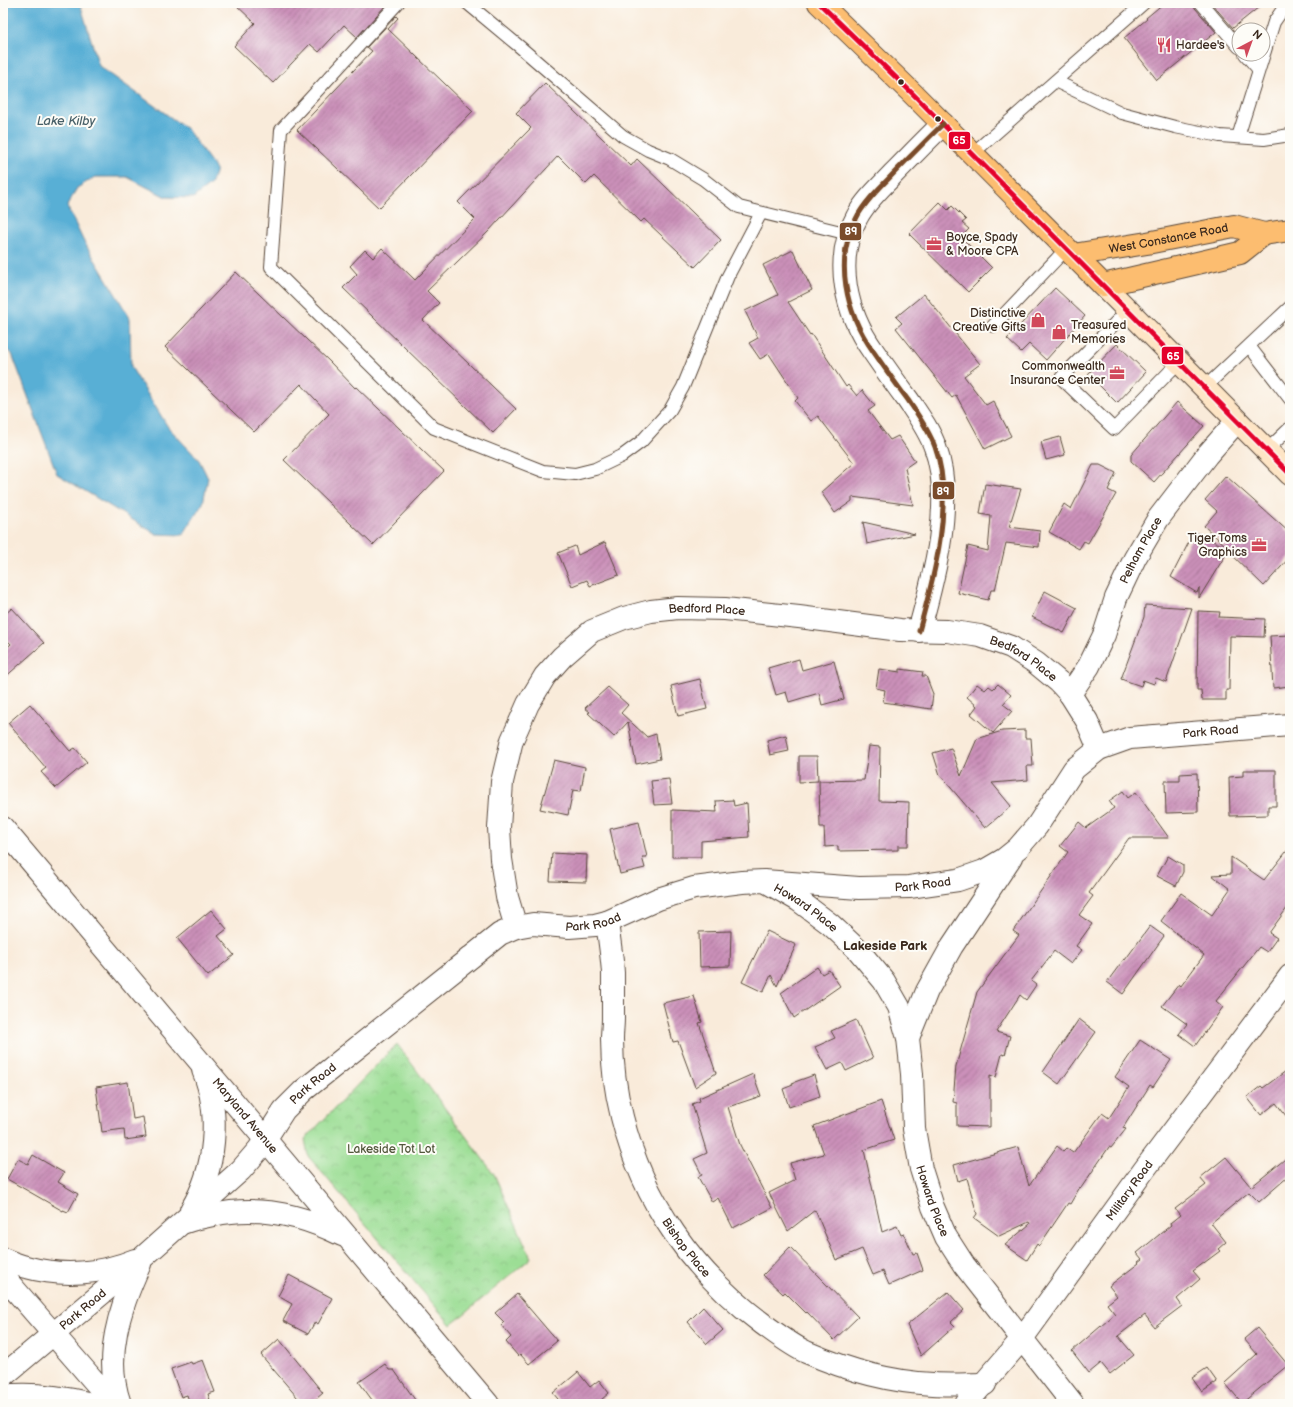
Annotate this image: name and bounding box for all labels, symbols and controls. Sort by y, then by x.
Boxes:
north arrow [1231,22,1271,62]
text: N [1250,27,1265,42]
restaurant icon: Hardee's [1155,36,1173,54]
place label: Hardee's [1176,38,1225,53]
unlabelled marker [896,77,906,87]
water label: Lake Kilby [37,113,97,129]
unlabelled marker [933,114,943,124]
line badge: 65 [948,131,971,150]
text: 65 [952,134,966,147]
street label: West Constance Road [1108,220,1230,257]
line badge: 89 [839,222,862,241]
text: 89 [844,225,858,238]
place label: Boyce, Spady & Moore CPA [946,230,1019,259]
office icon: Boyce, Spady & Moore CPA [925,235,943,253]
place label: Distinctive Creative Gifts [952,306,1026,335]
shop icon: Distinctive Creative Gifts [1029,311,1047,329]
place label: Treasured Memories [1071,318,1126,347]
shop icon: Treasured Memories [1050,323,1068,341]
line badge: 65 [1161,346,1184,365]
text: 65 [1166,350,1180,363]
place label: Commonwealth Insurance Center [1010,359,1106,388]
office icon: Commonwealth Insurance Center [1108,364,1126,382]
line badge: 89 [932,481,955,500]
text: 89 [936,485,950,498]
street label: Pelham Place [1116,514,1165,586]
place label: Tiger Toms Graphics [1188,531,1247,560]
office icon: Tiger Toms Graphics [1250,536,1268,554]
street label: Bedford Place [668,600,746,619]
street label: Bedford Place [988,633,1060,685]
street label: Park Road [1182,722,1239,741]
street label: Park Road [895,874,952,895]
street label: Howard Place [771,880,841,935]
street label: Park Road [565,909,623,935]
district label: Lakeside Park [843,938,927,954]
street label: Park Road [286,1060,339,1108]
street label: Maryland Avenue [209,1075,281,1156]
park label: Lakeside Tot Lot [347,1142,435,1157]
street label: Military Road [1102,1157,1156,1223]
street label: Howard Place [913,1163,952,1239]
street label: Bishop Place [659,1215,714,1280]
street label: Park Road [56,1285,109,1333]

